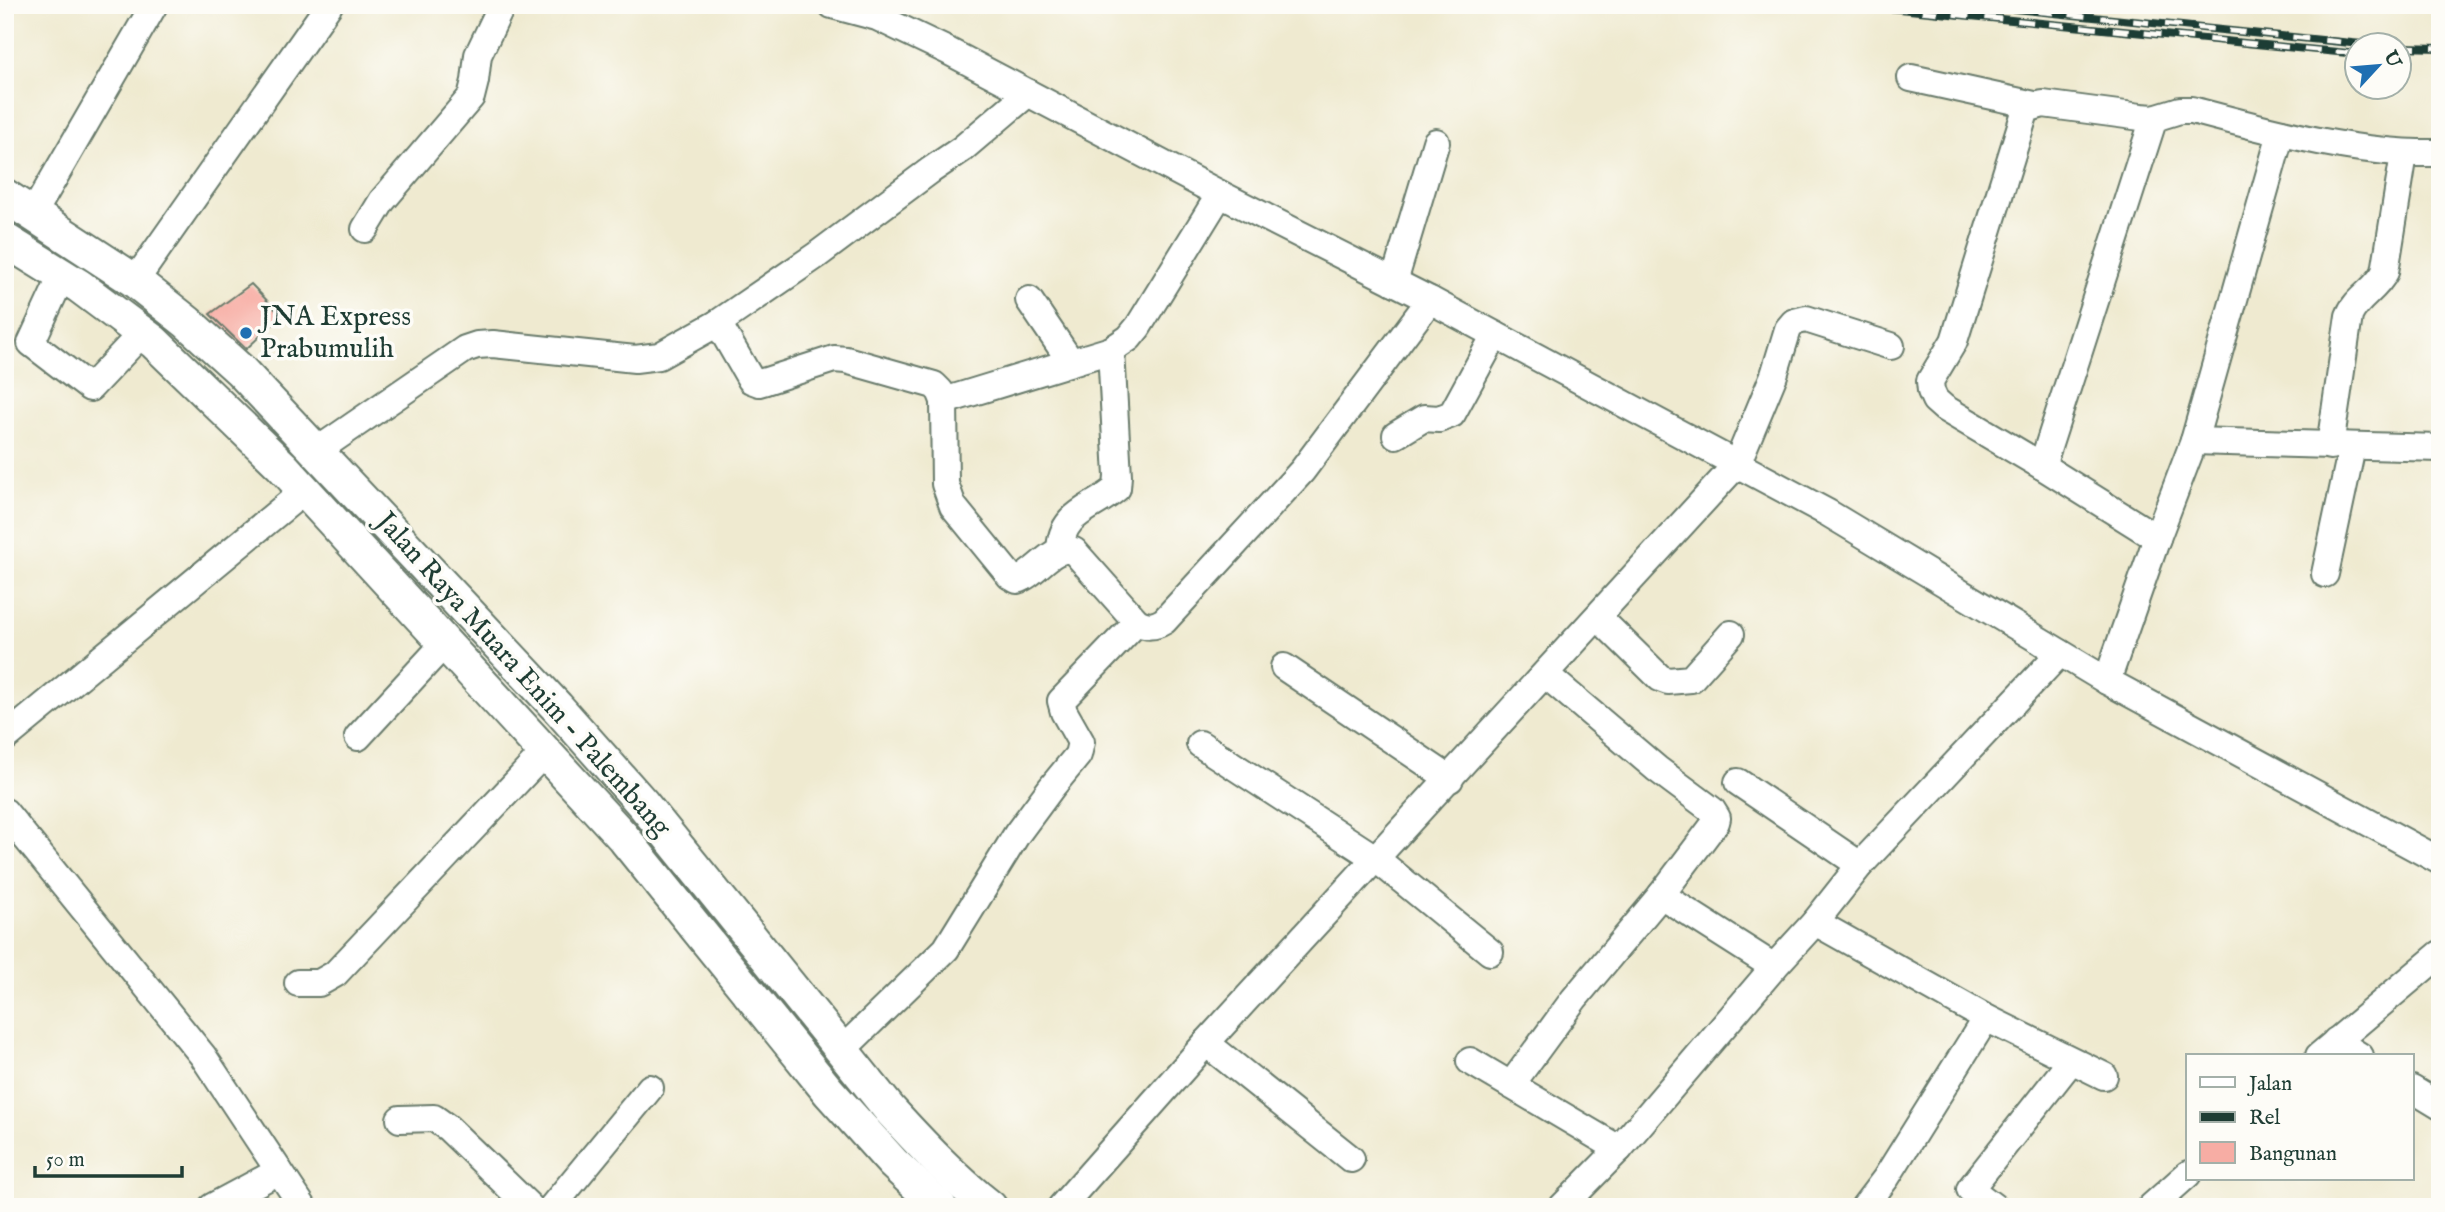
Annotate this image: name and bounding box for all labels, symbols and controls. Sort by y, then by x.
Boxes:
north arrow [2344,32,2414,102]
text: U [2377,46,2406,73]
place label: JNA Express Prabumulih [257,300,411,367]
marker: JNA Express Prabumulih [238,325,254,341]
street label: Jalan Raya Muara Enim - Palembang [366,503,679,845]
legend [2186,1054,2414,1180]
text: Jalan [2247,1071,2292,1098]
text: Rel [2249,1105,2281,1132]
scale bar [35,1135,182,1179]
text: Bangunan [2249,1141,2337,1168]
text: 50 m [46,1147,85,1174]

